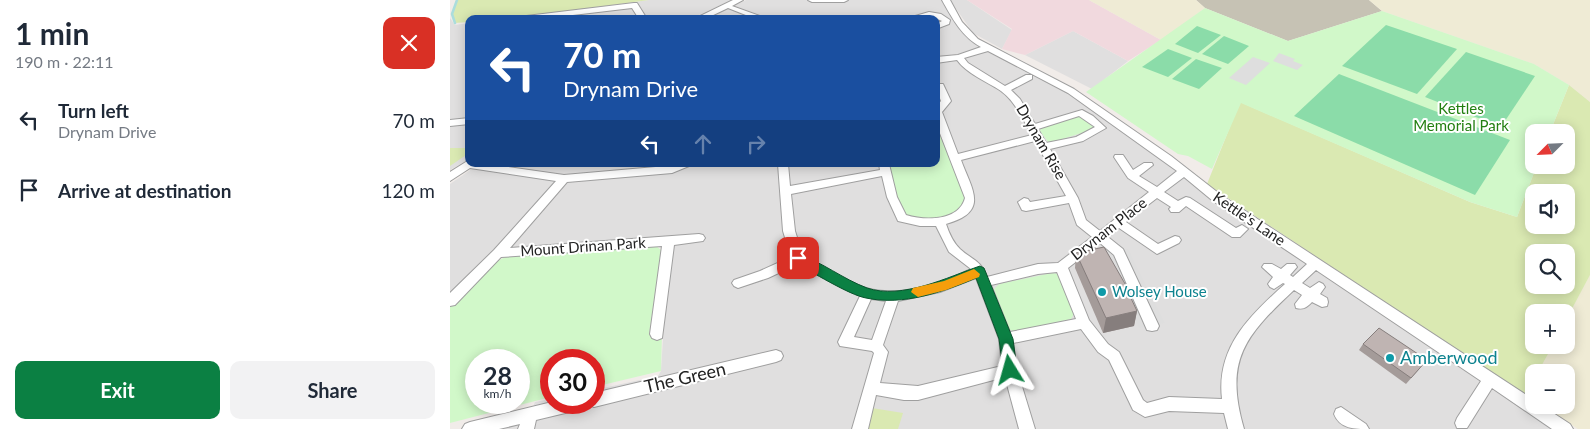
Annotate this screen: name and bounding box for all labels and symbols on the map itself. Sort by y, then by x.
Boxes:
park label: Kettles Memorial Park [1413,99,1509,134]
street label: Drynam Rise [1013,101,1071,182]
north arrow [1525,124,1575,174]
street label: Kettle's Lane [1210,187,1289,249]
street label: Drynam Place [1067,193,1150,263]
street label: Mount Drinan Park [520,233,647,259]
pin [777,237,819,279]
place label: Wolsey House [1112,282,1207,300]
marker: Wolsey House [1096,286,1108,298]
position arrow [983,343,1035,395]
place label: Amberwood [1400,346,1498,368]
speed limit sign: 30 [540,349,605,414]
marker: Amberwood [1384,352,1396,364]
street label: The Green [642,357,728,397]

